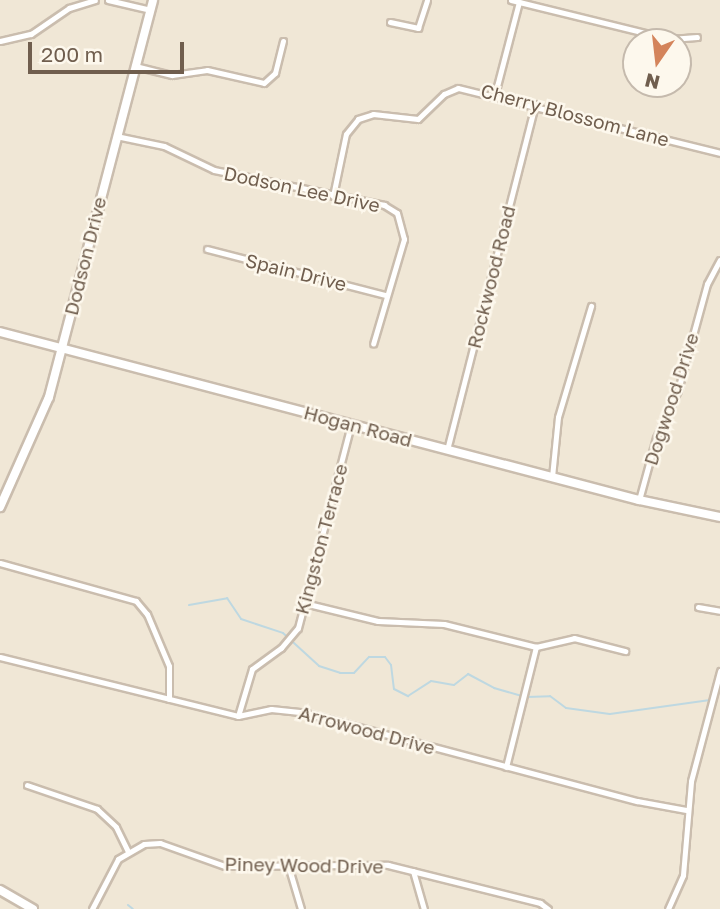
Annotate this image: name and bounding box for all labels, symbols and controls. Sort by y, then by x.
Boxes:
scale bar [32,28,187,72]
north arrow [622,28,692,98]
text: 200 m [41,41,103,67]
text: N [642,69,662,95]
street label: Cherry Blossom Lane [478,79,672,151]
street label: Dodson Lee Drive [222,161,382,217]
street label: Dodson Drive [59,194,111,318]
street label: Rockwood Road [462,203,520,351]
street label: Spain Drive [243,248,349,296]
street label: Dogwood Drive [639,330,703,468]
street label: Hogan Road [301,401,415,451]
street label: Kingston Terrace [290,461,352,617]
street label: Arrowood Drive [296,701,438,759]
street label: Piney Wood Drive [224,852,384,878]

